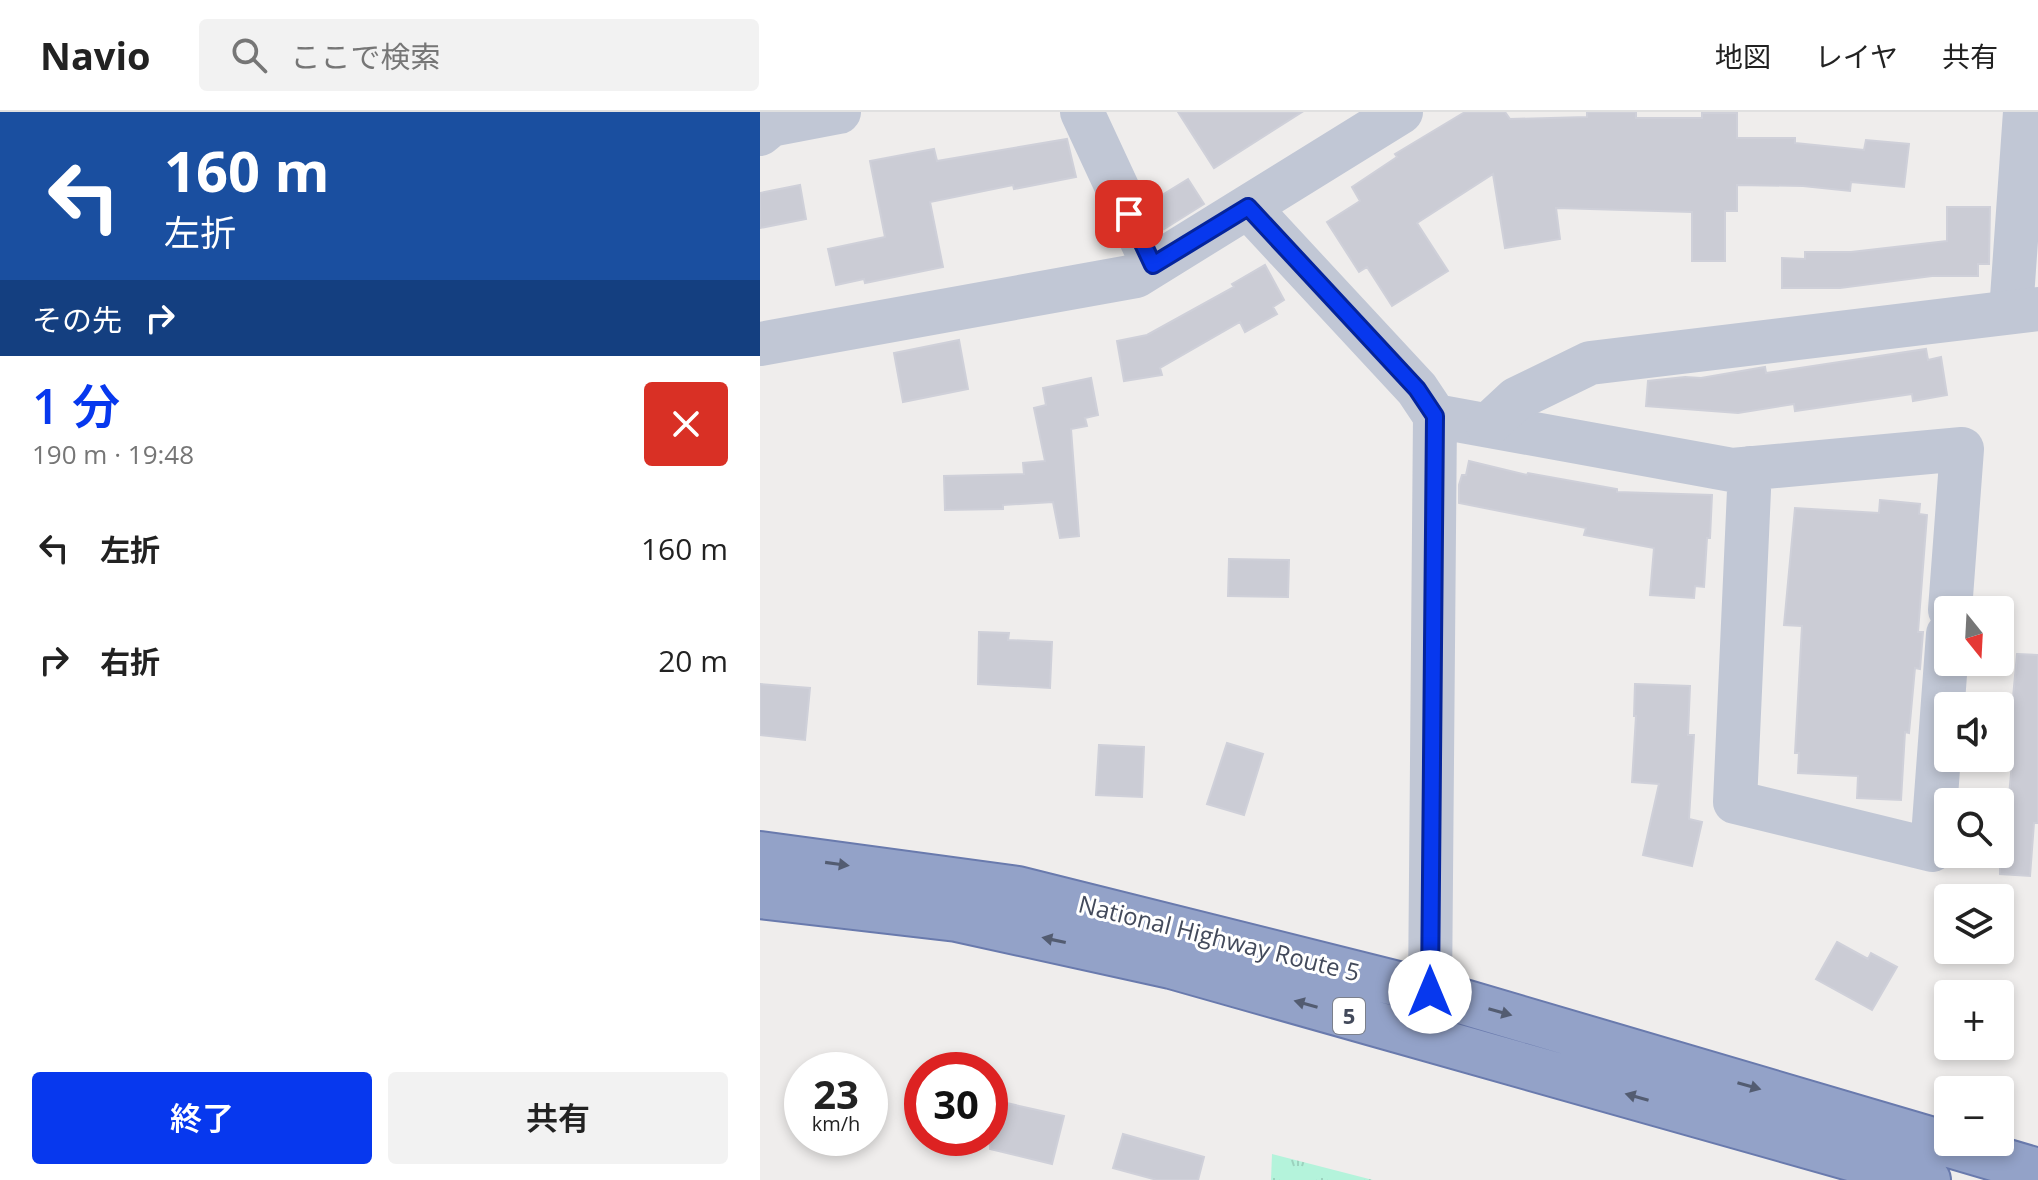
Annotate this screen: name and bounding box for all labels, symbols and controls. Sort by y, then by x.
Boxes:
search box [199,19,759,91]
text: Navio [40,29,151,81]
icon: search [227,33,271,77]
text: ここで検索 [291,36,441,77]
text: 地図 [1715,37,1771,75]
text: レイヤ [1815,37,1898,75]
text: 共有 [1942,37,1998,75]
text: 160 m [164,132,330,208]
icon: left [32,144,136,248]
pin [1095,180,1163,248]
icon: arrive [1107,192,1151,236]
text: 左折 [164,208,236,257]
icon: right [138,296,182,340]
text: その先 [32,299,122,340]
text: 1 分 [32,373,120,438]
button: close [644,382,728,466]
text: 190 m · 19:48 [32,436,194,472]
icon: left [32,526,76,570]
text: 160 m [641,528,728,569]
text: 左折 [100,529,160,570]
north arrow [1934,596,2014,676]
map controls [1934,596,2014,1156]
icon: right [32,638,76,682]
text: 20 m [658,640,728,681]
text: 右折 [100,641,160,682]
button: sound [1934,692,2014,772]
button: search [1934,788,2014,868]
one-way arrow [825,858,850,871]
button: layers [1934,884,2014,964]
street label: National Highway Route 5 [1075,887,1363,988]
one-way arrow [1041,933,1066,946]
position arrow [1388,950,1472,1034]
button: + [1934,980,2014,1060]
one-way arrow [1294,997,1318,1010]
road number: 5 [1333,998,1365,1034]
one-way arrow [1488,1006,1512,1019]
speed limit sign: 30 [904,1052,1008,1156]
text: 23 [813,1066,859,1121]
button: 終了 [32,1072,372,1164]
button: 共有 [388,1072,728,1164]
button: − [1934,1076,2014,1156]
one-way arrow [1738,1080,1762,1093]
one-way arrow [1625,1091,1650,1103]
text: km/h [812,1110,860,1137]

